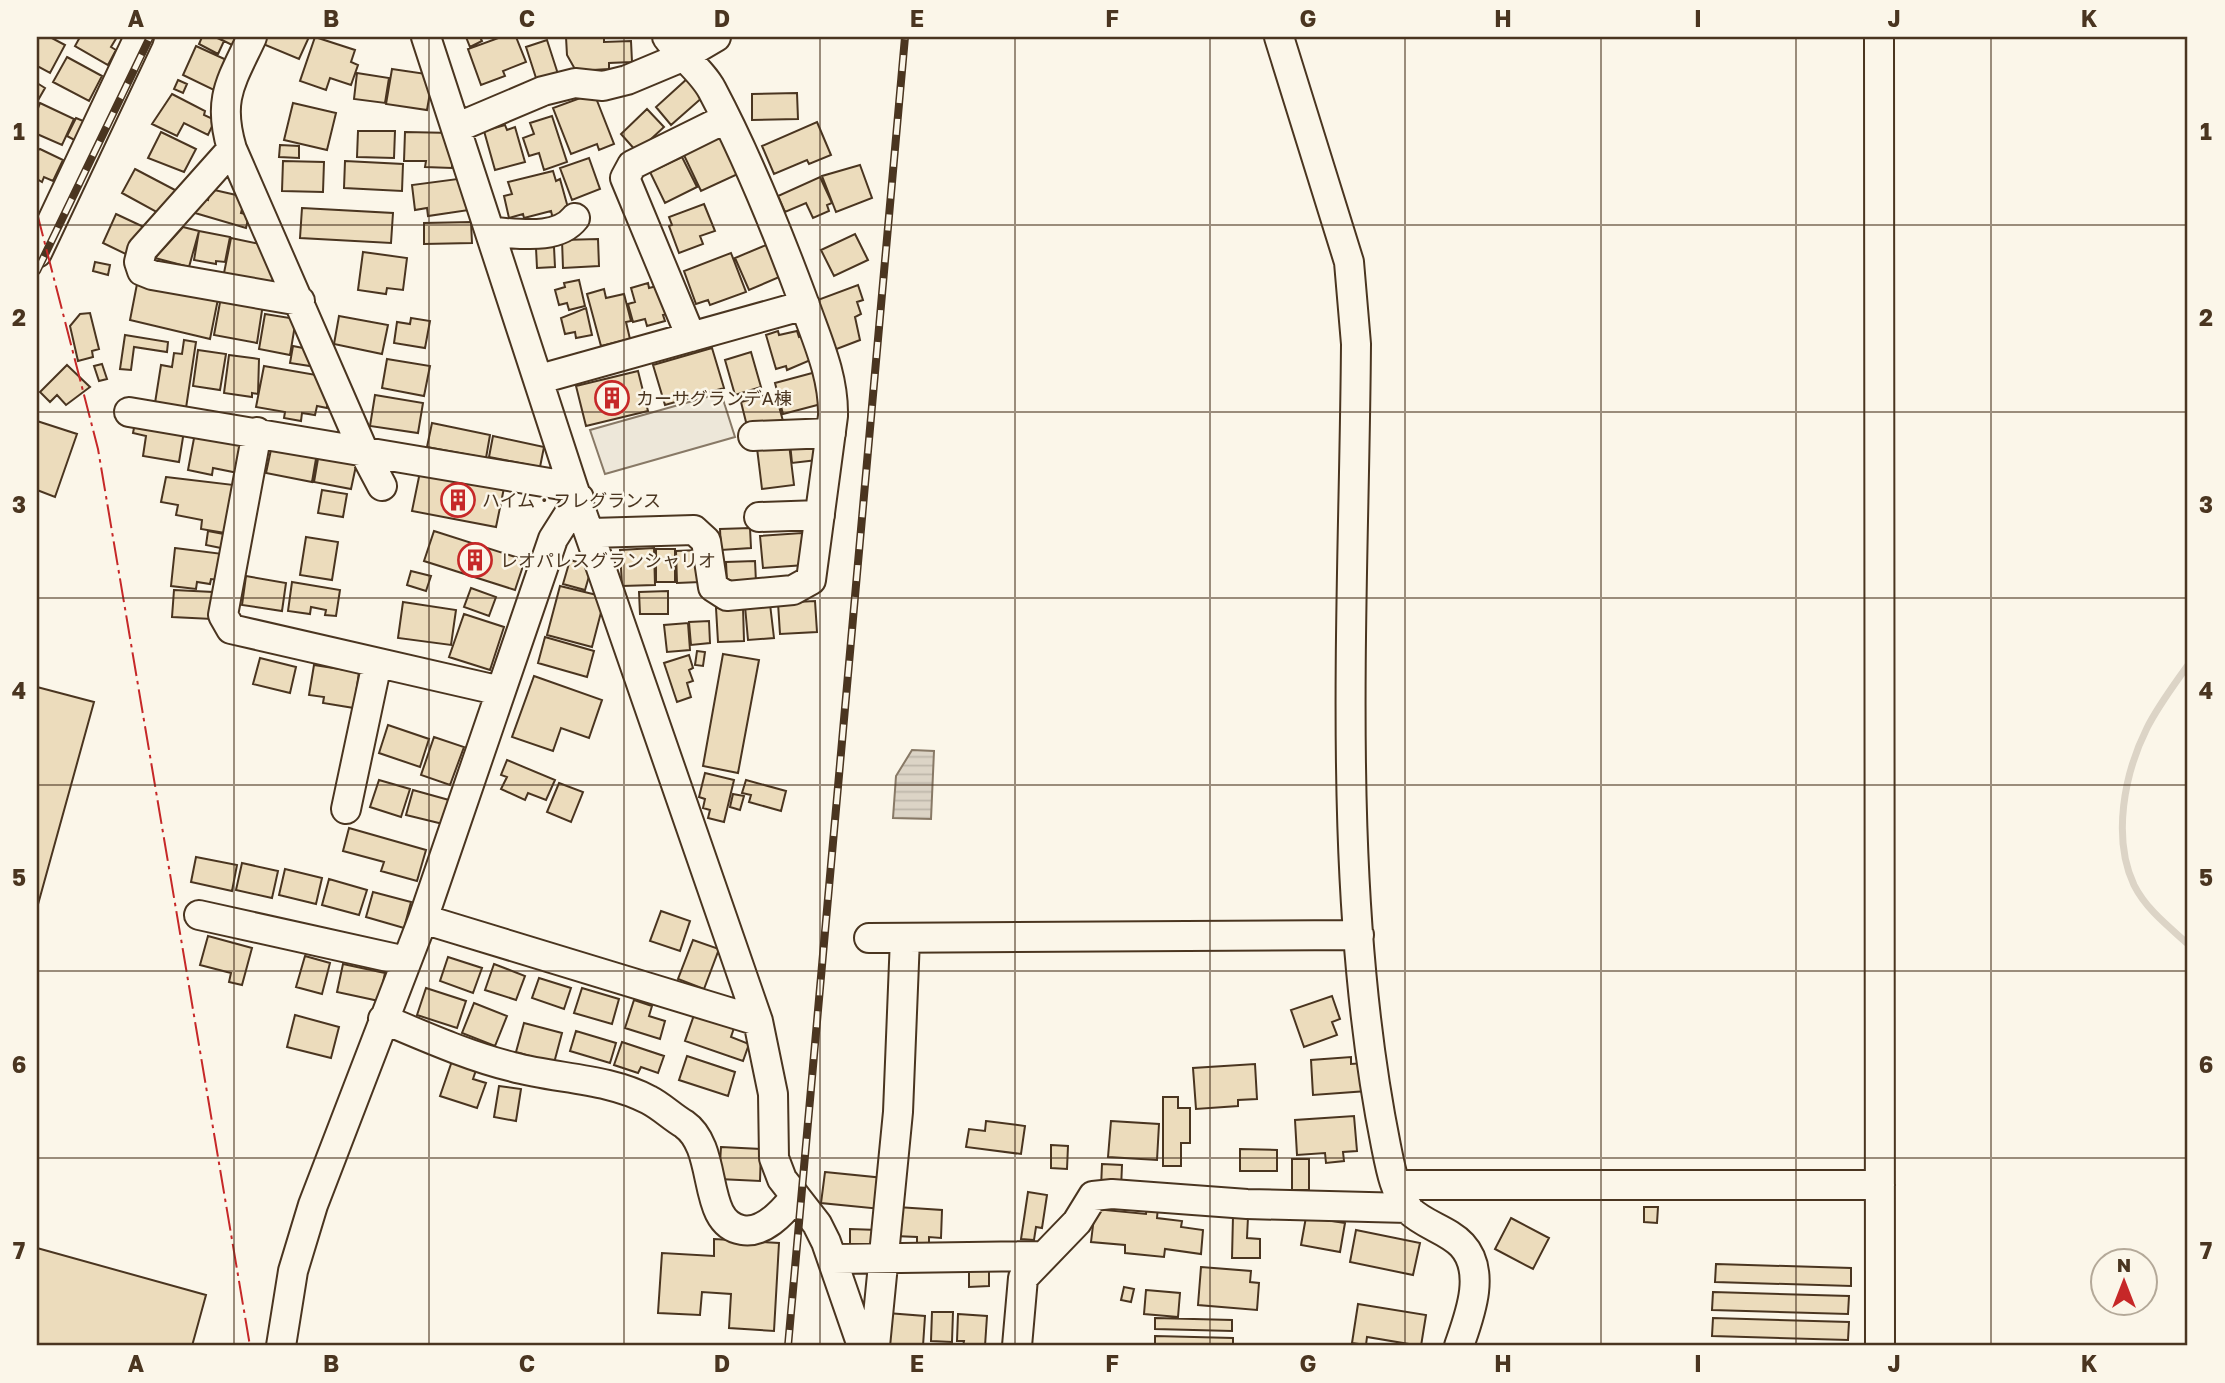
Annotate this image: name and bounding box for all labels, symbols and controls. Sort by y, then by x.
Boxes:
text: A [128,4,145,32]
text: B [323,4,339,32]
text: C [519,4,535,32]
text: D [714,4,730,32]
text: E [910,4,924,32]
text: F [1105,4,1119,32]
text: G [1300,4,1316,32]
text: H [1494,4,1512,32]
text: I [1694,4,1702,32]
text: J [1887,4,1901,32]
text: K [2081,4,2098,32]
text: 1 [13,117,25,145]
text: 1 [2200,117,2212,145]
text: 2 [12,303,26,331]
text: 2 [2199,303,2213,331]
building icon: カーサグランデA棟 [593,379,631,417]
place label: カーサグランデA棟 [636,387,792,409]
building icon: ハイム・フレグランス [439,481,477,519]
place label: ハイム・フレグランス [482,489,661,511]
text: 3 [12,490,26,518]
text: 3 [2199,490,2213,518]
building icon: レオパレスグランシャリオ [456,541,494,579]
place label: レオパレスグランシャリオ [500,549,716,571]
text: 4 [12,676,26,704]
text: 4 [2199,676,2213,704]
text: 5 [12,863,26,891]
text: 5 [2199,863,2213,891]
text: 6 [12,1050,26,1078]
text: 6 [2199,1050,2213,1078]
text: 7 [13,1236,25,1264]
text: 7 [2200,1236,2212,1264]
north arrow [2088,1246,2158,1316]
text: N [2117,1253,2131,1276]
text: A [128,1349,145,1377]
text: B [323,1349,339,1377]
text: C [519,1349,535,1377]
text: D [714,1349,730,1377]
text: E [910,1349,924,1377]
text: F [1105,1349,1119,1377]
text: G [1300,1349,1316,1377]
text: H [1494,1349,1512,1377]
text: I [1694,1349,1702,1377]
text: J [1887,1349,1901,1377]
text: K [2081,1349,2098,1377]

